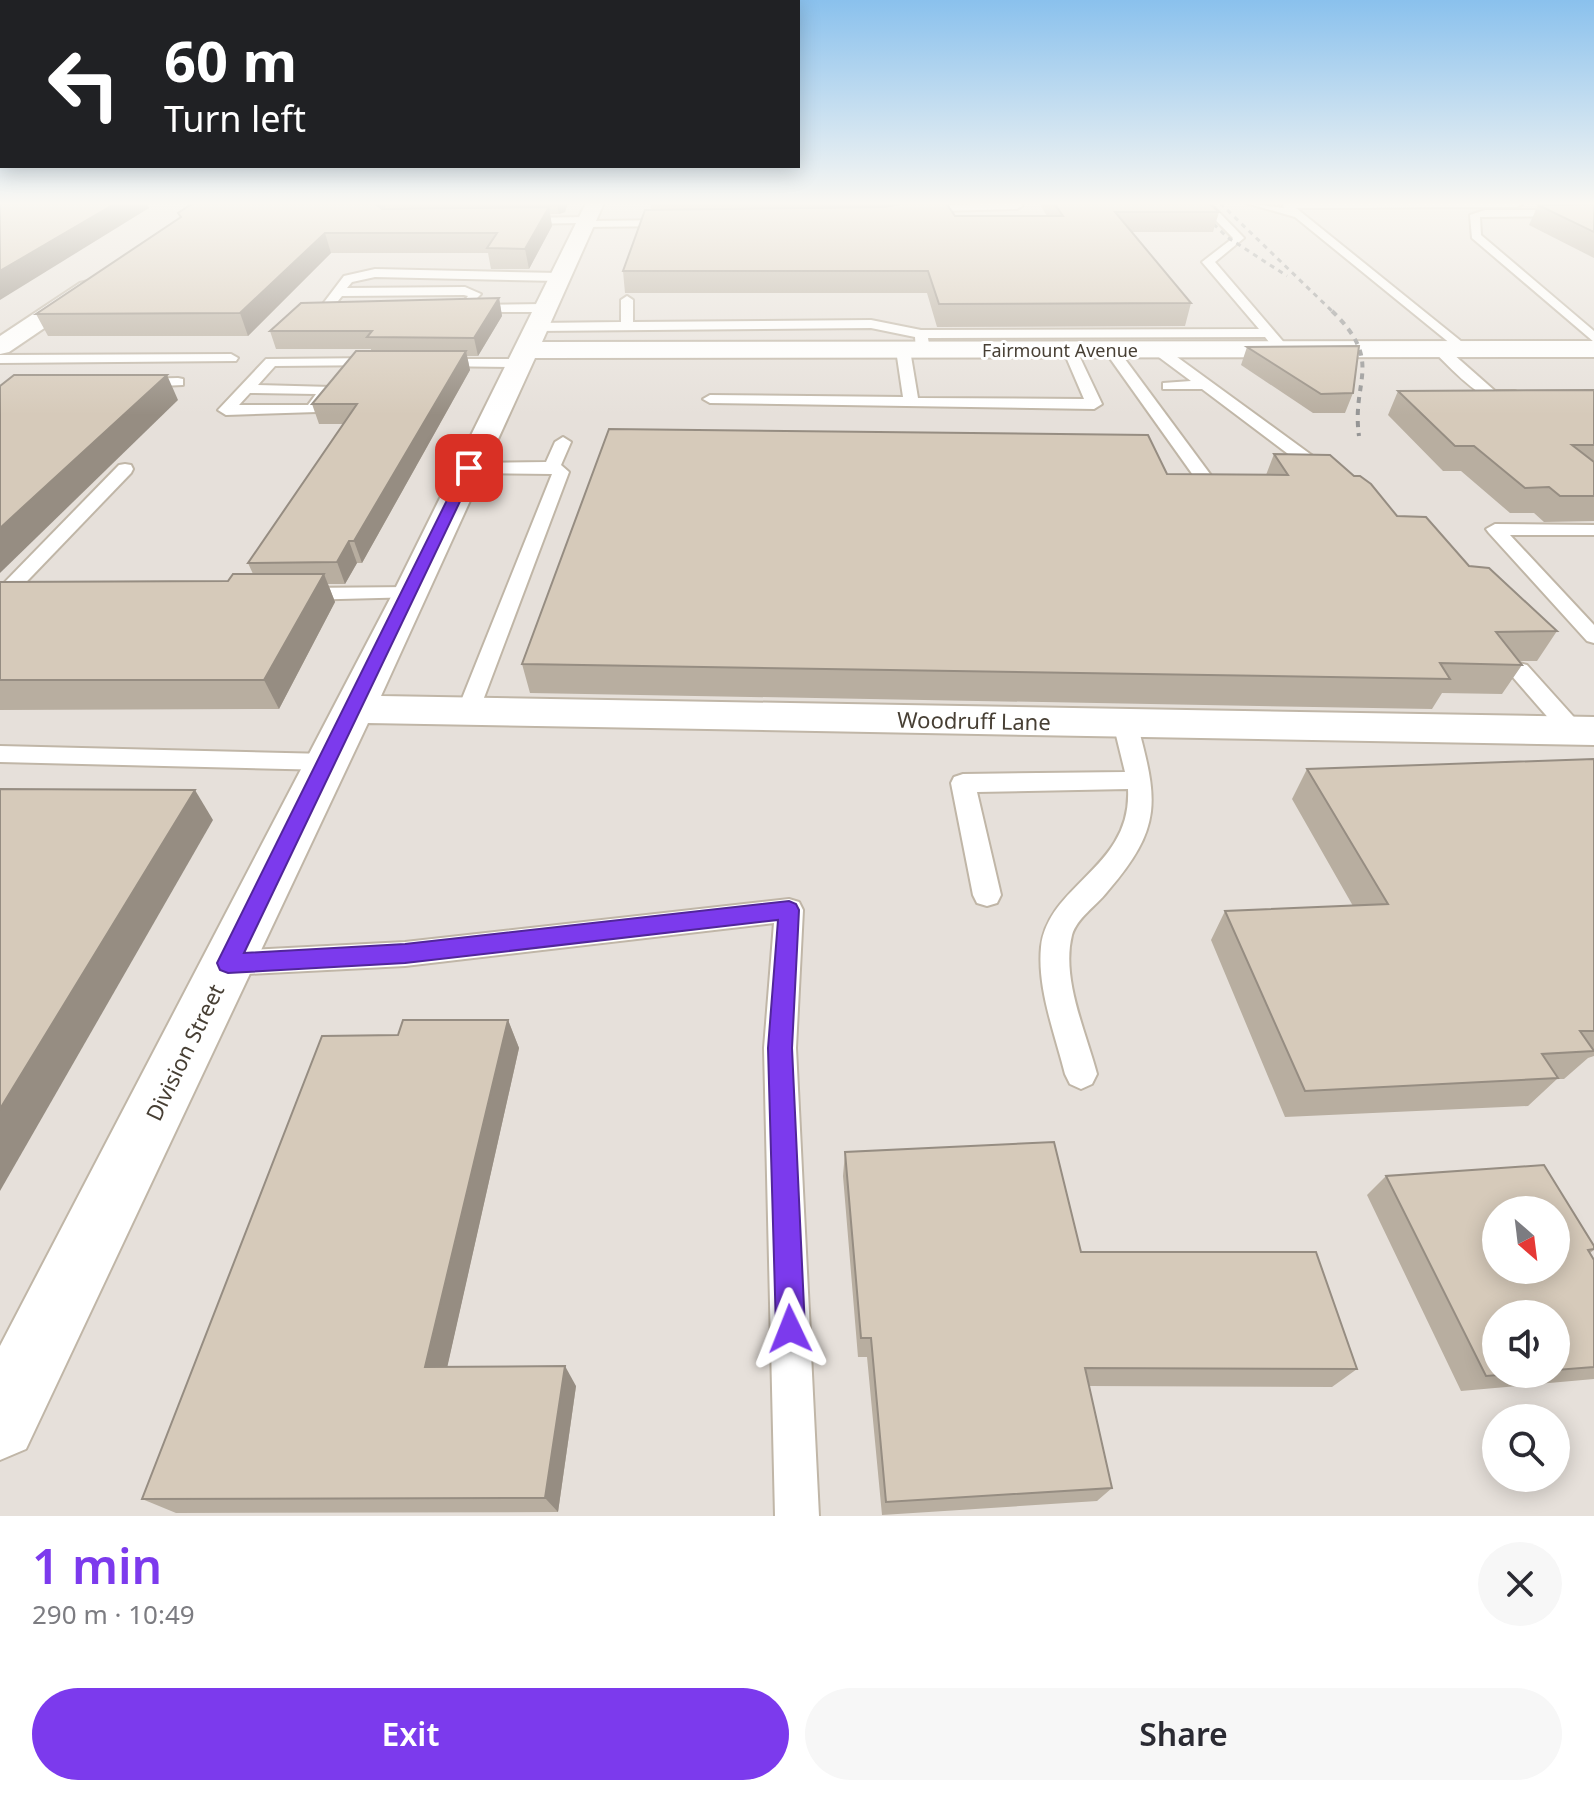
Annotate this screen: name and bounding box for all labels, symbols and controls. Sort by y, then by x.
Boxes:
text: 60 m [164,22,297,98]
icon: left [32,32,136,136]
text: Turn left [164,94,306,143]
street label: Fairmount Avenue [982,338,1138,362]
pin [435,434,503,502]
icon: arrive [447,446,491,490]
street label: Woodruff Lane [897,704,1051,736]
street label: Division Street [138,978,230,1125]
north arrow [1482,1196,1570,1284]
map controls [1482,1196,1570,1492]
position arrow [748,1287,832,1371]
button: sound [1482,1300,1570,1388]
button: search [1482,1404,1570,1492]
text: 1 min [32,1533,162,1598]
button: close [1478,1542,1562,1626]
text: 290 m · 10:49 [32,1596,195,1632]
button: Exit [32,1688,789,1780]
button: Share [805,1688,1562,1780]

